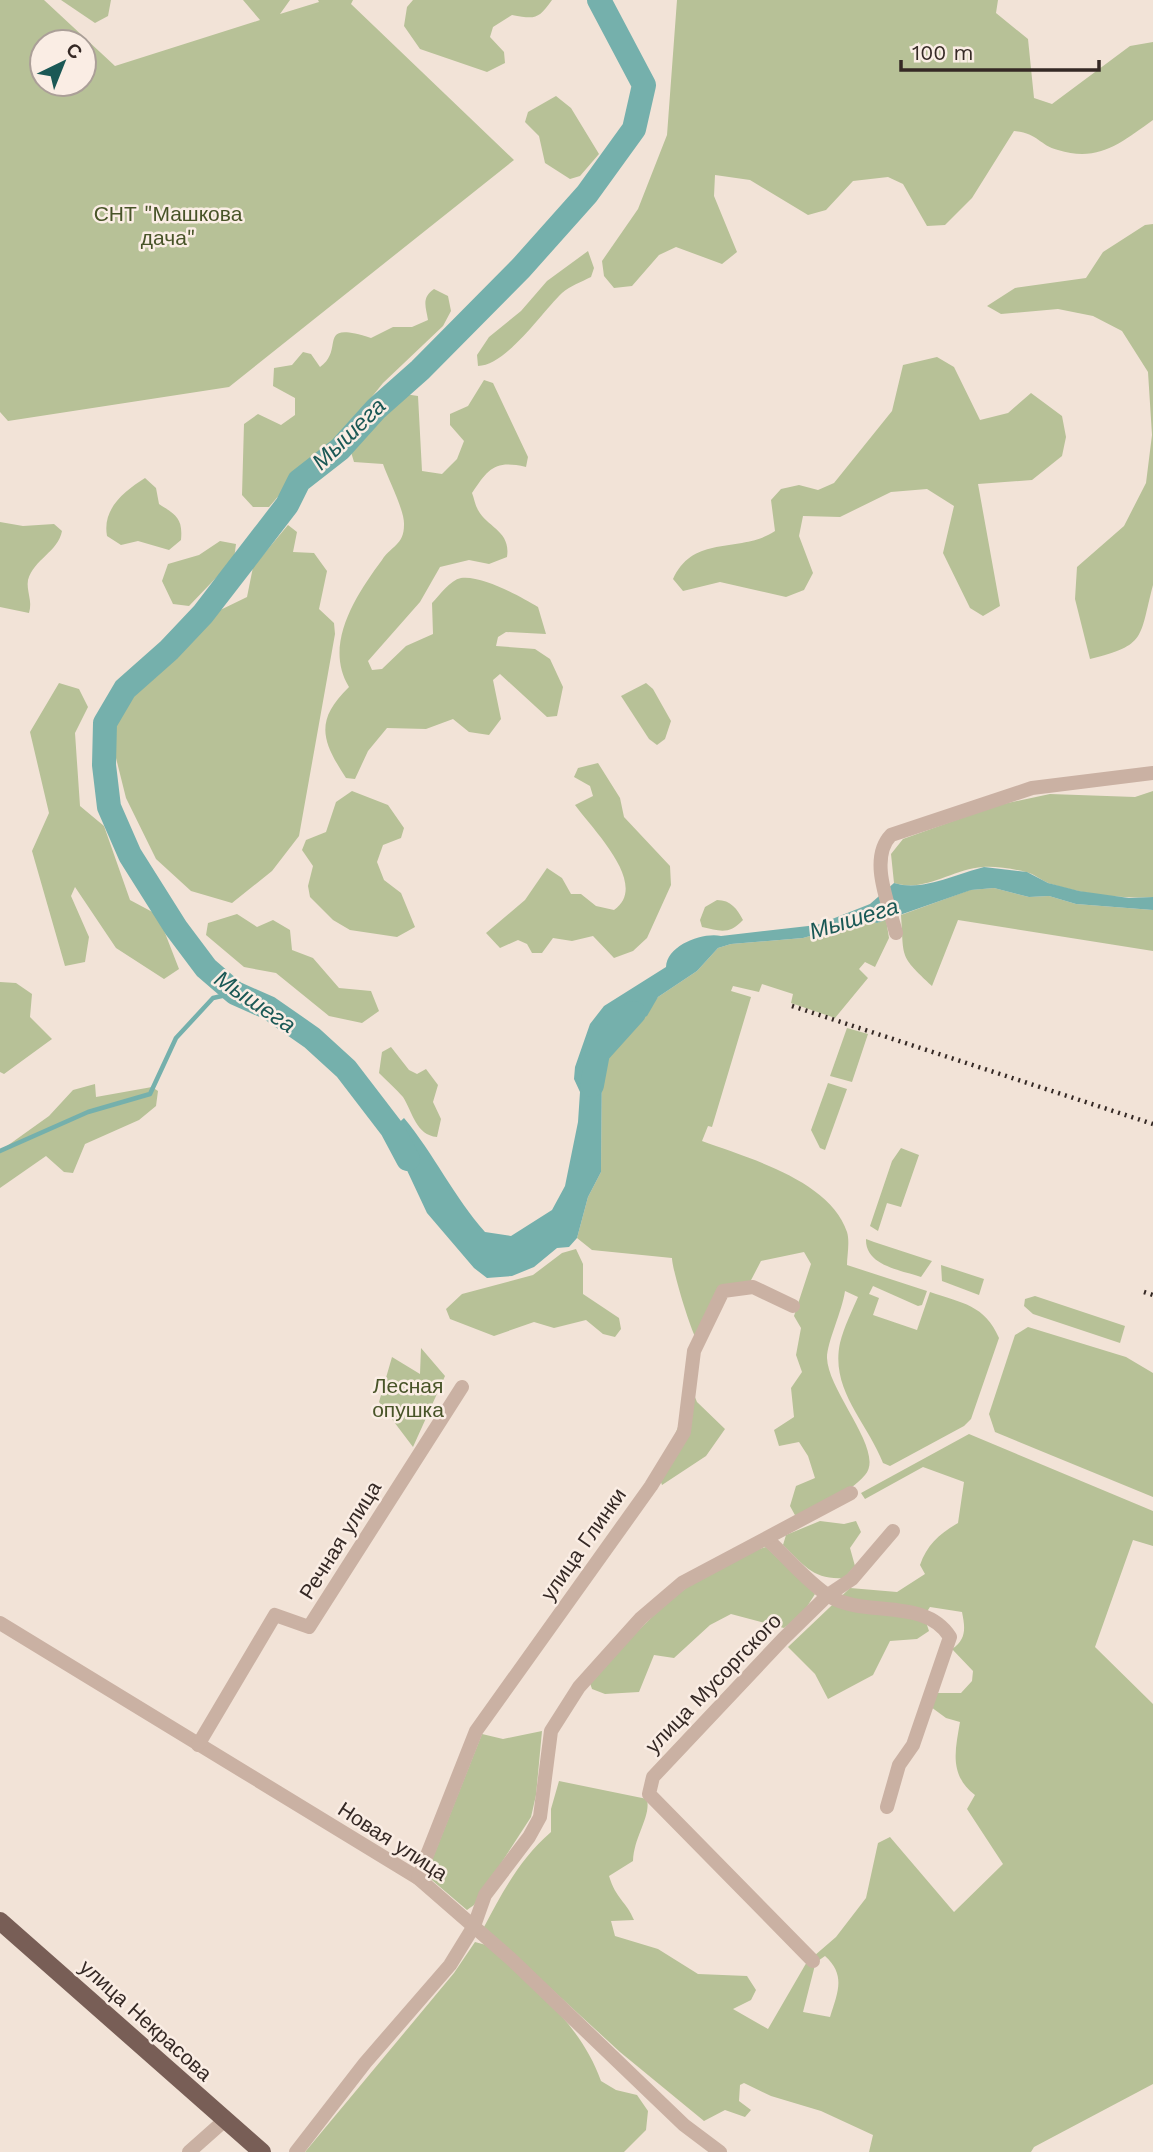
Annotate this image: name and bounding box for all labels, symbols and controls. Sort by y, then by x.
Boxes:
north arrow [28,28,98,98]
scale bar [901,28,1099,72]
text: С [61,38,87,64]
text: 100 m [912,40,974,65]
park label: СНТ "Машкова дача" [94,201,243,250]
water label: Мышега [307,392,391,476]
water label: Мышега [806,893,902,945]
water label: Мышега [209,965,301,1039]
park label: Лесная опушка [372,1373,444,1422]
street label: Речная улица [294,1476,386,1604]
street label: улица Глинки [535,1483,631,1605]
street label: улица Мусоргского [640,1608,786,1758]
street label: Новая улица [333,1796,453,1886]
street label: улица Некрасова [75,1954,218,2086]

